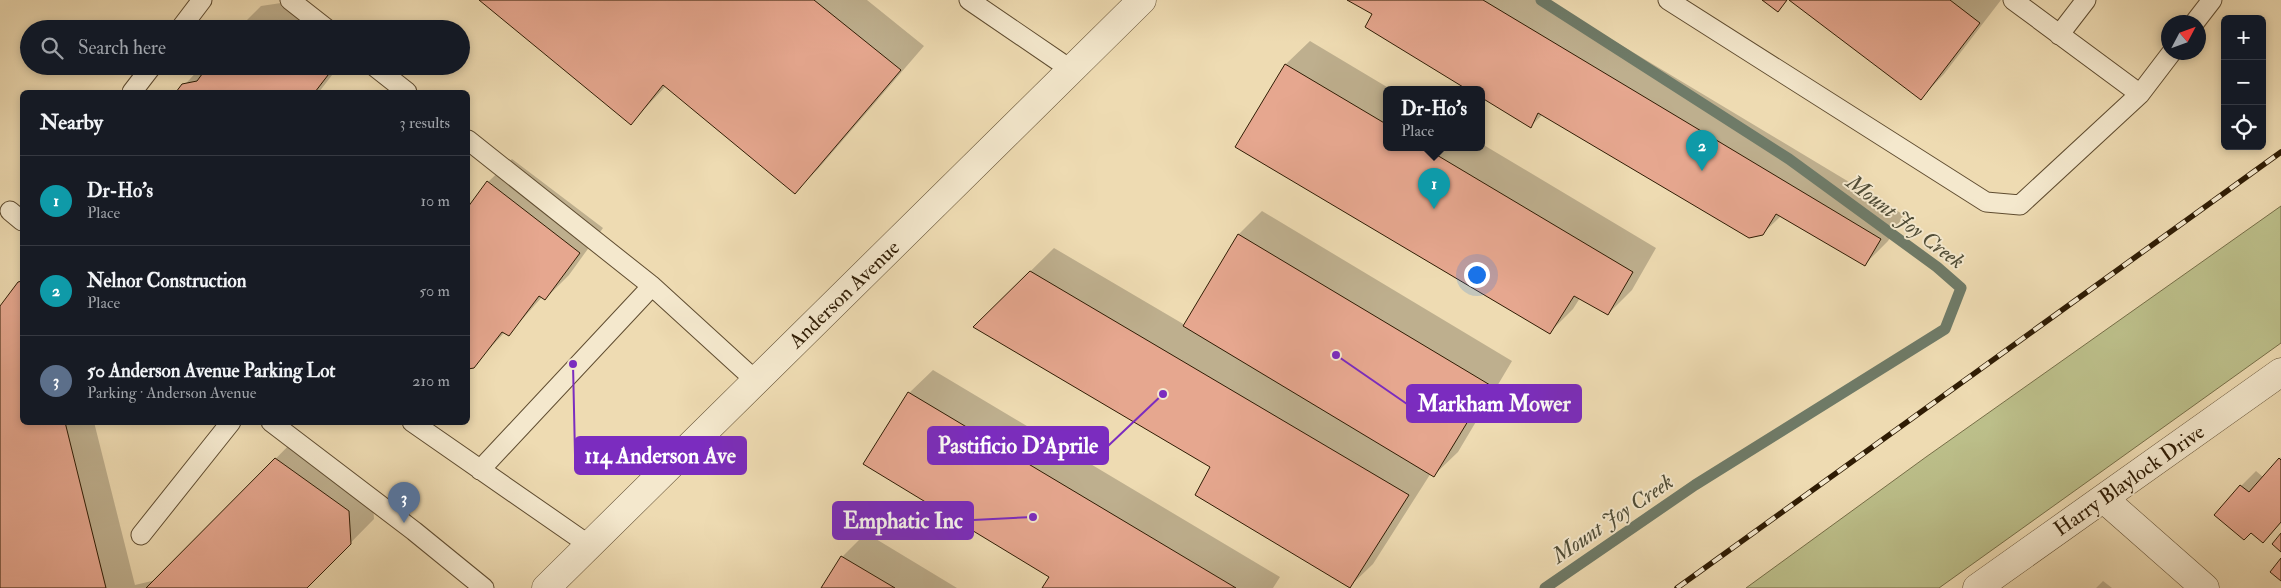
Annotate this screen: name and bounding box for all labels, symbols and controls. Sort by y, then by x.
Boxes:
north arrow [2161,15,2206,60]
map controls [2221,15,2266,150]
button: + [2221,15,2266,60]
search box [20,20,470,75]
icon: search [38,34,66,62]
text: Search here [78,36,166,60]
button: − [2221,60,2266,105]
popup [1383,86,1485,151]
text: Dr-Ho's [1401,97,1467,121]
button: locate [2221,105,2266,150]
text: Nearby [40,109,103,136]
text: 3 results [399,113,450,133]
text: Place [1401,121,1434,141]
pin: 2 [1686,130,1718,171]
water label: Mount Joy Creek [1839,167,1970,275]
pin: 1 [1418,168,1450,209]
text: Dr-Ho's [87,179,153,203]
text: 1 [53,191,59,211]
text: 10 m [420,191,450,211]
text: Place [87,203,120,223]
street label: Anderson Avenue [782,234,906,355]
your location [1464,262,1490,288]
text: Nelnor Construction [87,269,247,293]
text: 2 [52,281,60,301]
text: 50 m [419,281,450,301]
text: Place [87,293,120,313]
text: 50 Anderson Avenue Parking Lot [87,359,336,383]
text: 3 [53,371,59,391]
text: 210 m [412,371,450,391]
text: Parking · Anderson Avenue [87,383,256,403]
callout: Markham Mower [1407,385,1581,422]
text: Markham Mower [1416,390,1571,418]
street label: Harry Blaylock Drive [2049,418,2210,543]
callout: Pastificio D'Aprile [928,427,1108,464]
text: Pastificio D'Aprile [938,432,1099,461]
callout: 114 Anderson Ave [575,437,746,474]
text: 114 Anderson Ave [584,442,737,470]
water label: Mount Joy Creek [1545,468,1679,571]
pin: 3 [388,482,420,523]
callout: Emphatic Inc [833,502,973,539]
text: Emphatic Inc [843,507,963,536]

